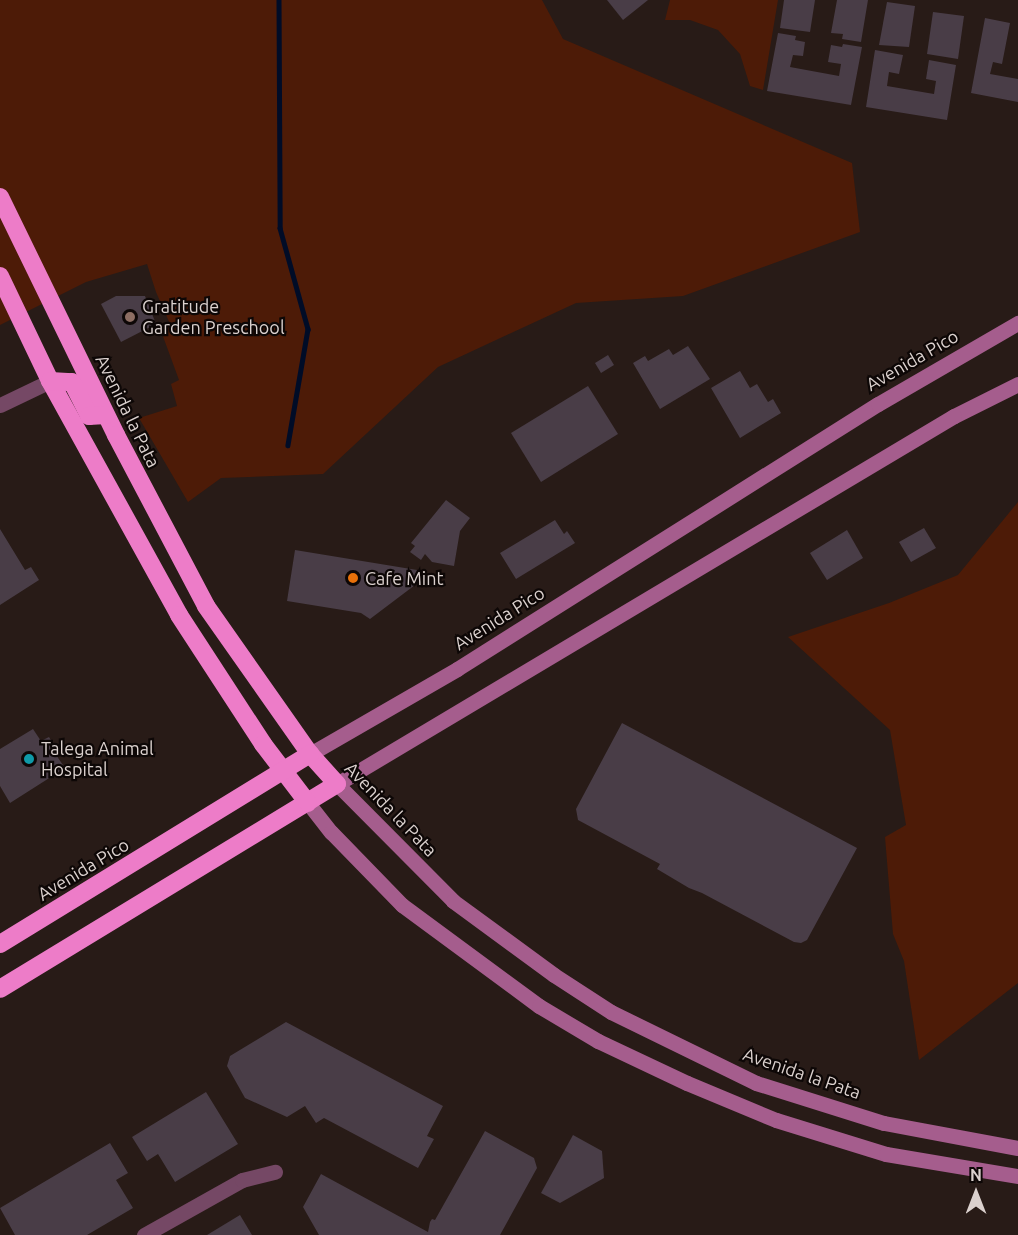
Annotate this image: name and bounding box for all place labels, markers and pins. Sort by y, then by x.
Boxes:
place label: Gratitude Garden Preschool [142,296,285,338]
marker: Gratitude Garden Preschool [123,310,137,324]
place label: Cafe Mint [365,567,444,589]
marker: Cafe Mint [346,571,360,585]
place label: Talega Animal Hospital [41,738,154,780]
marker: Talega Animal Hospital [22,752,36,766]

